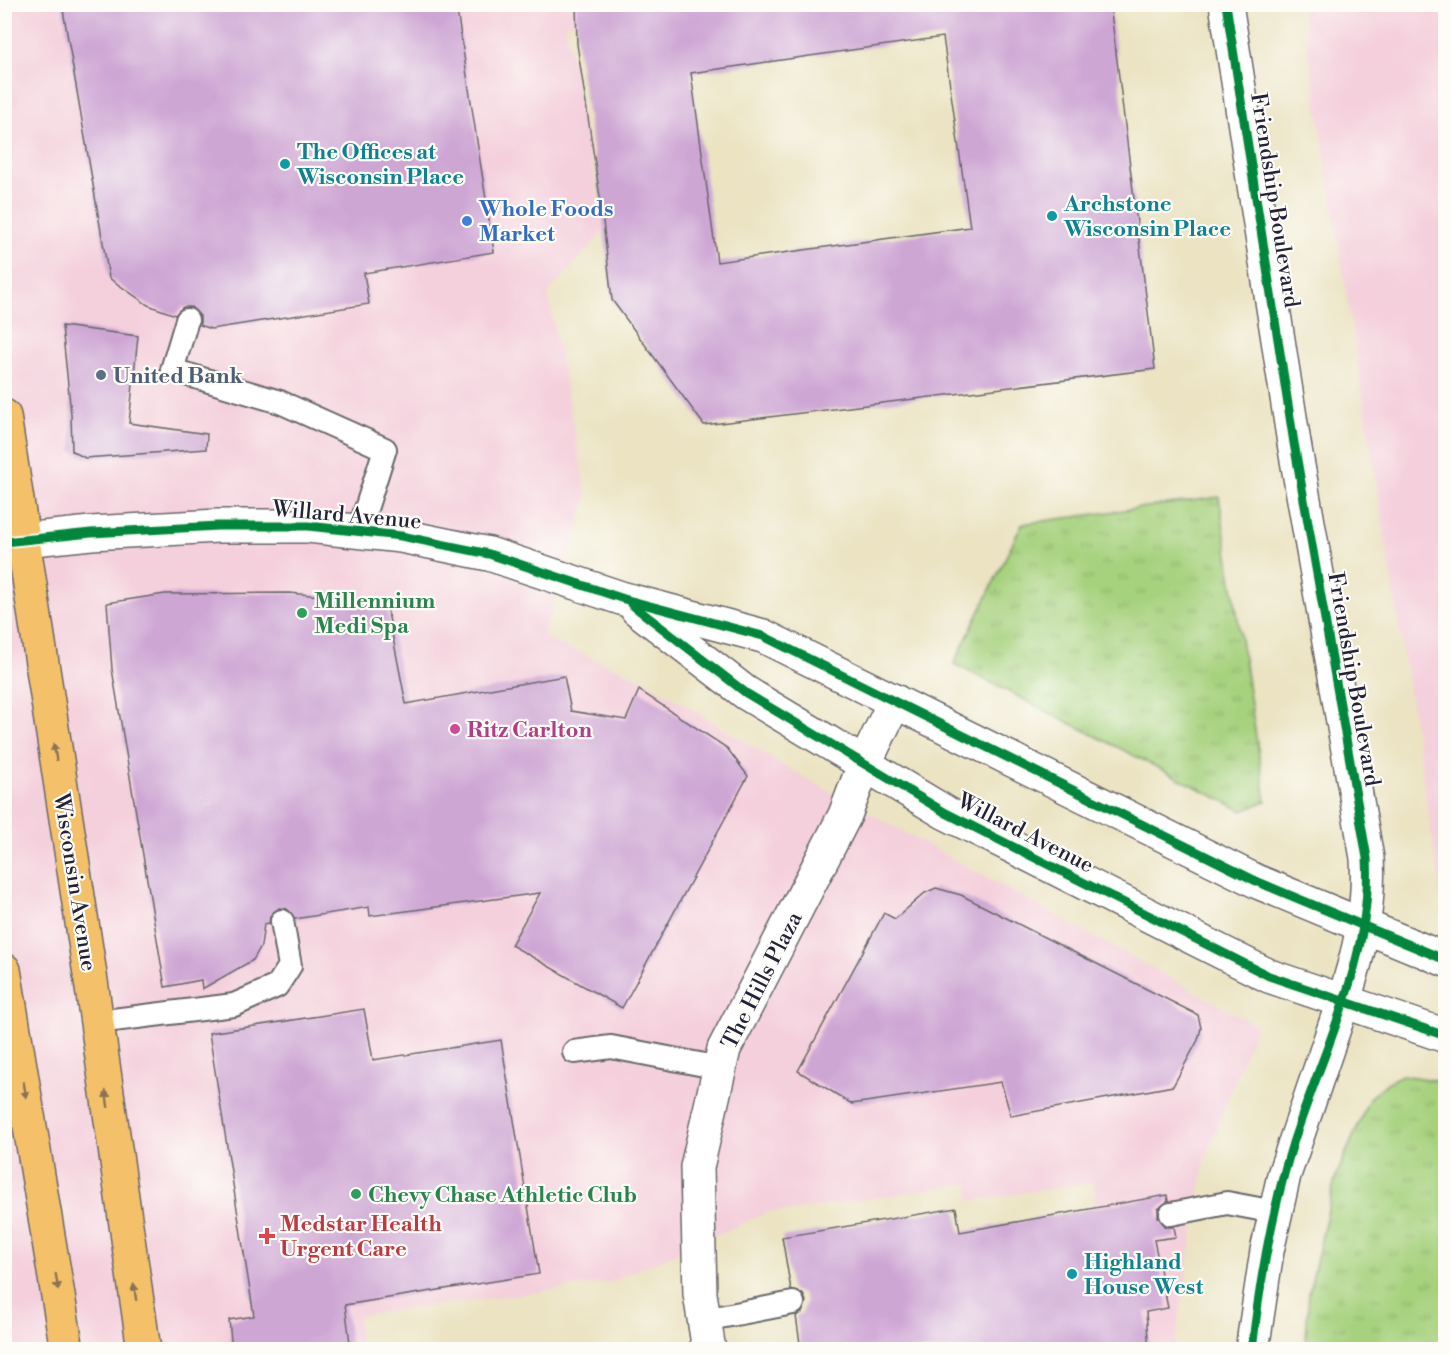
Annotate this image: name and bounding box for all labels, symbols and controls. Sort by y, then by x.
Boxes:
street label: Friendship Boulevard [1244,91,1305,310]
place label: The Offices at Wisconsin Place [296,139,464,191]
marker: The Offices at Wisconsin Place [278,157,292,171]
place label: Archstone Wisconsin Place [1063,191,1231,243]
place label: Whole Foods Market [478,196,614,248]
marker: Archstone Wisconsin Place [1045,209,1059,223]
marker: Whole Foods Market [460,214,474,228]
place label: United Bank [113,363,243,390]
marker: United Bank [94,368,108,382]
street label: Willard Avenue [270,495,422,535]
street label: Friendship Boulevard [1321,570,1386,789]
place label: Millennium Medi Spa [314,588,435,640]
marker: Millennium Medi Spa [295,606,309,620]
place label: Ritz Carlton [467,717,592,744]
marker: Ritz Carlton [448,722,462,736]
one-way arrow [51,743,60,762]
street label: Willard Avenue [952,787,1098,879]
street label: Wisconsin Avenue [47,790,102,973]
street label: The Hills Plaza [716,907,809,1054]
one-way arrow [20,1080,29,1099]
one-way arrow [102,1089,112,1108]
place label: Chevy Chase Athletic Club [368,1182,637,1209]
marker: Chevy Chase Athletic Club [349,1187,363,1201]
place label: Medstar Health Urgent Care [280,1211,442,1263]
marker: Medstar Health Urgent Care [258,1227,276,1245]
place label: Highland House West [1084,1249,1203,1301]
marker: Highland House West [1065,1267,1079,1281]
one-way arrow [52,1273,61,1292]
one-way arrow [131,1282,140,1301]

